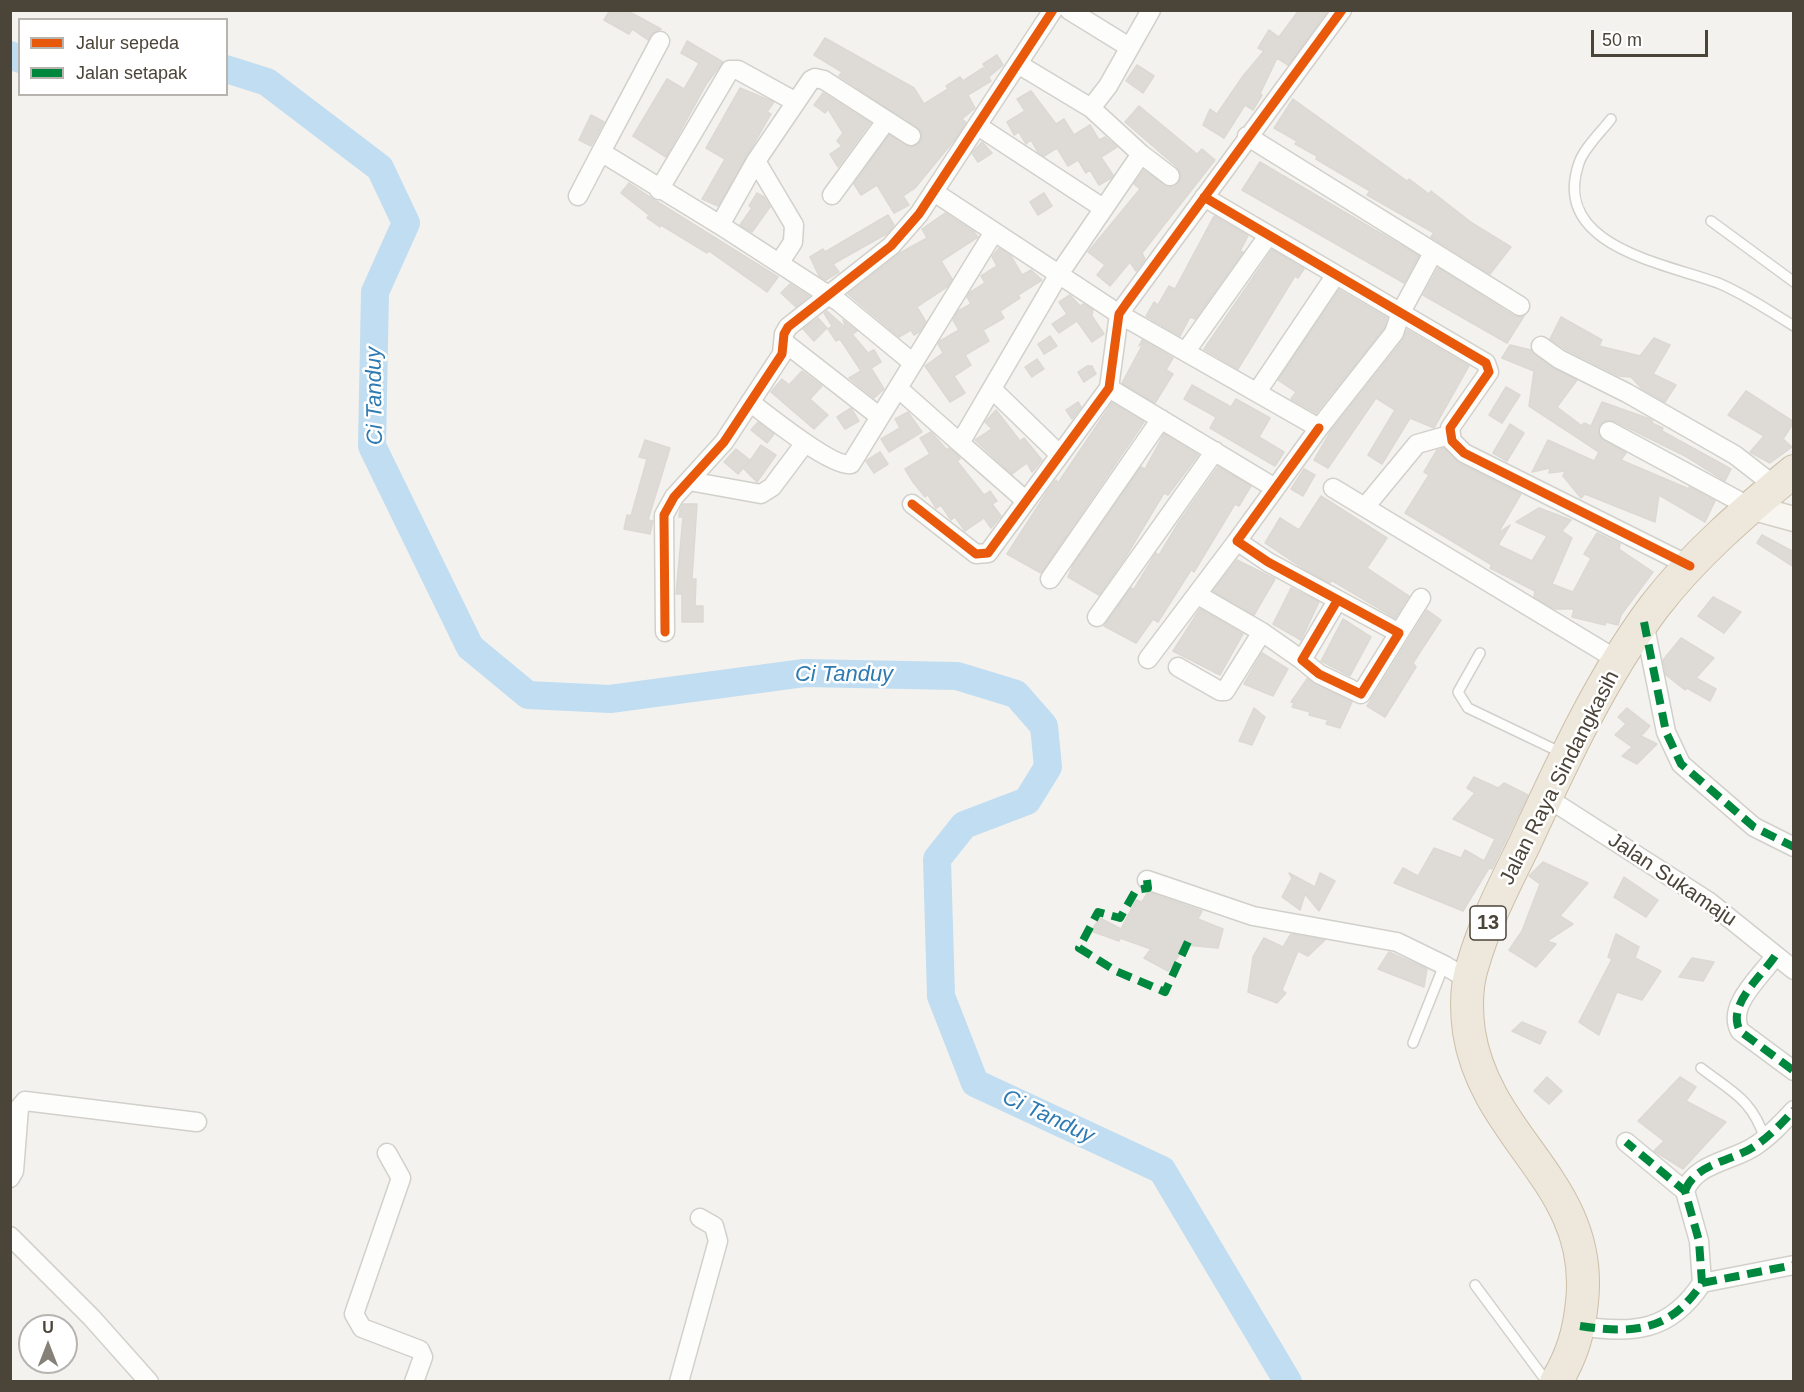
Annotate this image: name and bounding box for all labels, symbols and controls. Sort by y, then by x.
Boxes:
legend [18,18,228,96]
scale bar [1594,18,1711,56]
text: 50 m [1602,30,1642,50]
text: Jalur sepeda [76,33,179,53]
text: Jalan setapak [76,63,187,83]
water label: Ci Tanduy [361,347,389,445]
water label: Ci Tanduy [795,662,893,688]
street label: Jalan Raya Sindangkasih [1495,667,1625,889]
street label: Jalan Sukamaju [1603,828,1741,932]
road number: 13 [1470,906,1506,940]
water label: Ci Tanduy [998,1084,1098,1150]
north arrow [18,1314,78,1374]
text: U [42,1319,54,1336]

